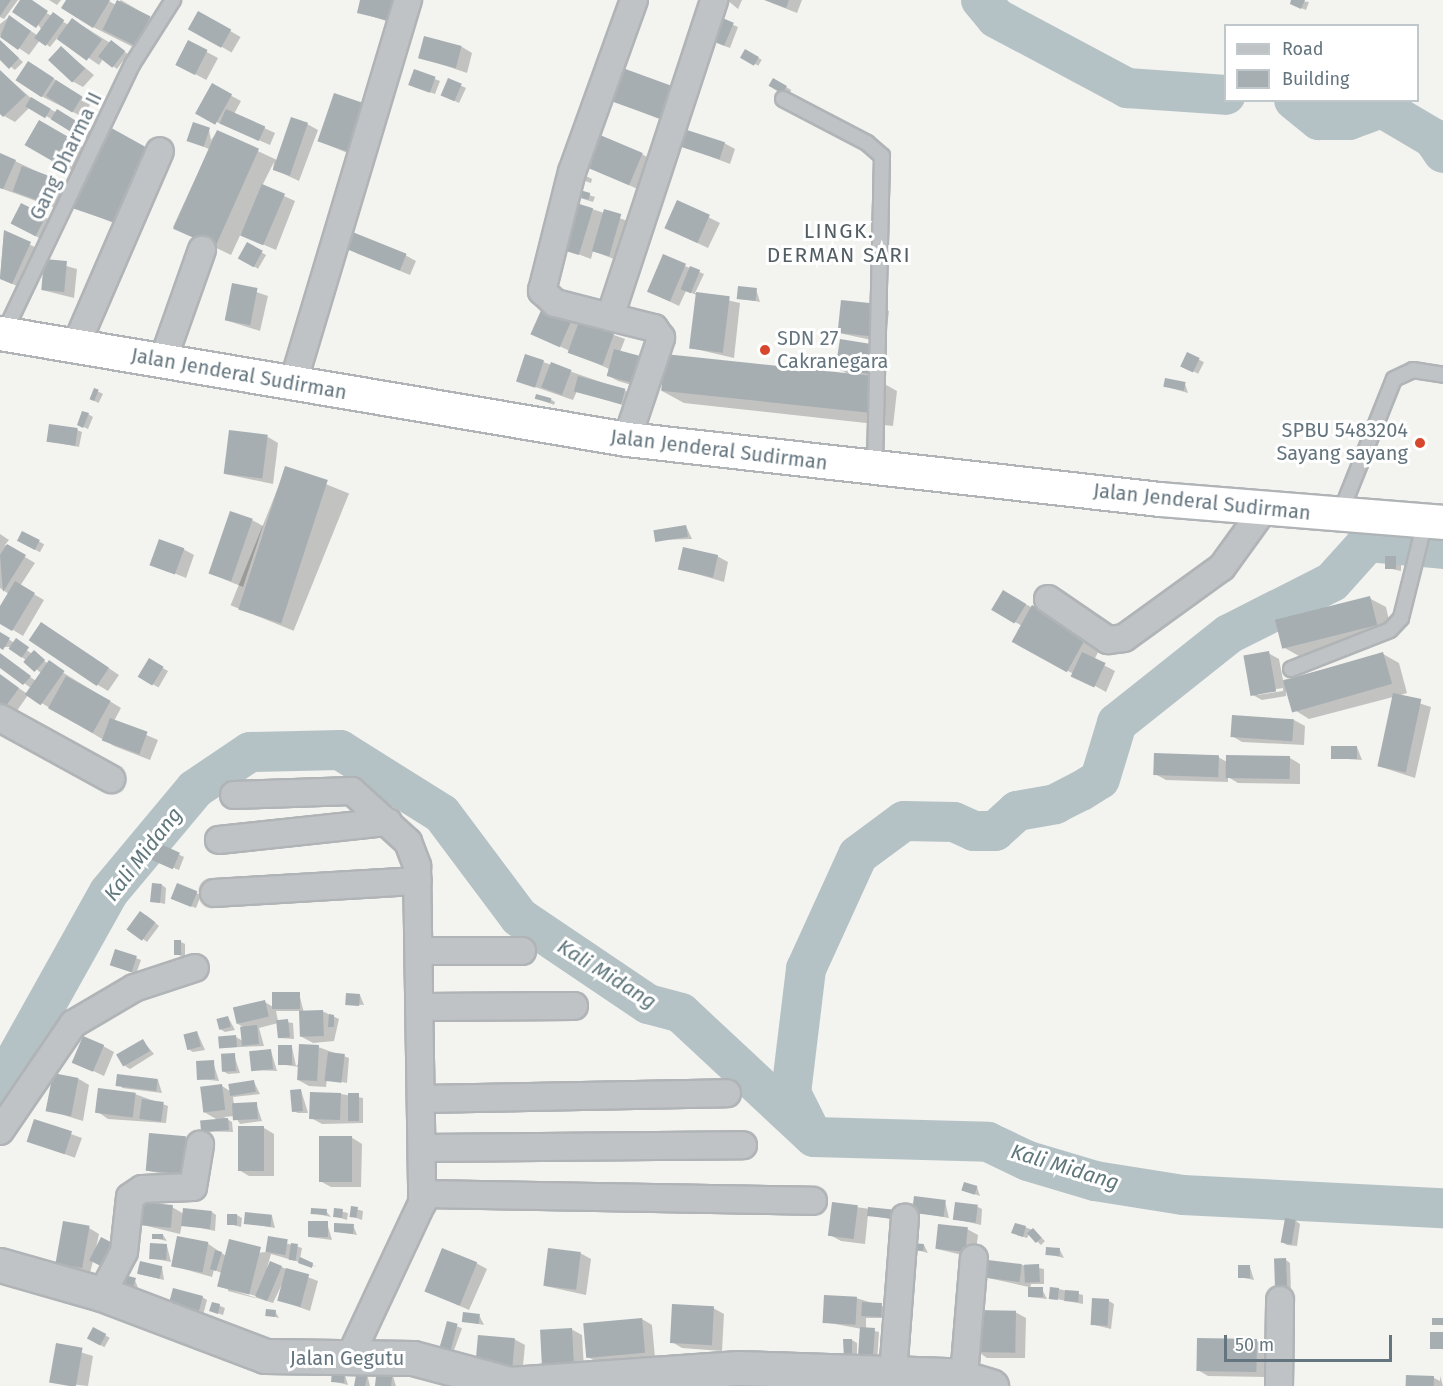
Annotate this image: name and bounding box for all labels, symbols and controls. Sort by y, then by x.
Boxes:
legend [1224,24,1419,102]
text: Road [1282,38,1324,60]
text: Building [1282,68,1349,90]
street label: Gang Dharma II [25,88,107,224]
district label: LINGK. DERMAN SARI [767,218,911,268]
place label: SDN 27 Cakranegara [777,326,888,373]
street label: Jalan Jenderal Sudirman [129,343,349,405]
marker: SDN 27 Cakranegara [758,343,772,357]
place label: SPBU 5483204 Sayang sayang [1276,419,1408,466]
street label: Jalan Jenderal Sudirman [609,425,829,475]
marker: SPBU 5483204 Sayang sayang [1413,436,1427,450]
street label: Jalan Jenderal Sudirman [1092,479,1312,525]
water label: Kali Midang [99,802,187,906]
water label: Kali Midang [553,934,661,1014]
water label: Kali Midang [1008,1139,1122,1195]
scale bar [1227,1323,1395,1361]
text: 50 m [1235,1334,1274,1356]
street label: Jalan Gegutu [290,1346,404,1370]

